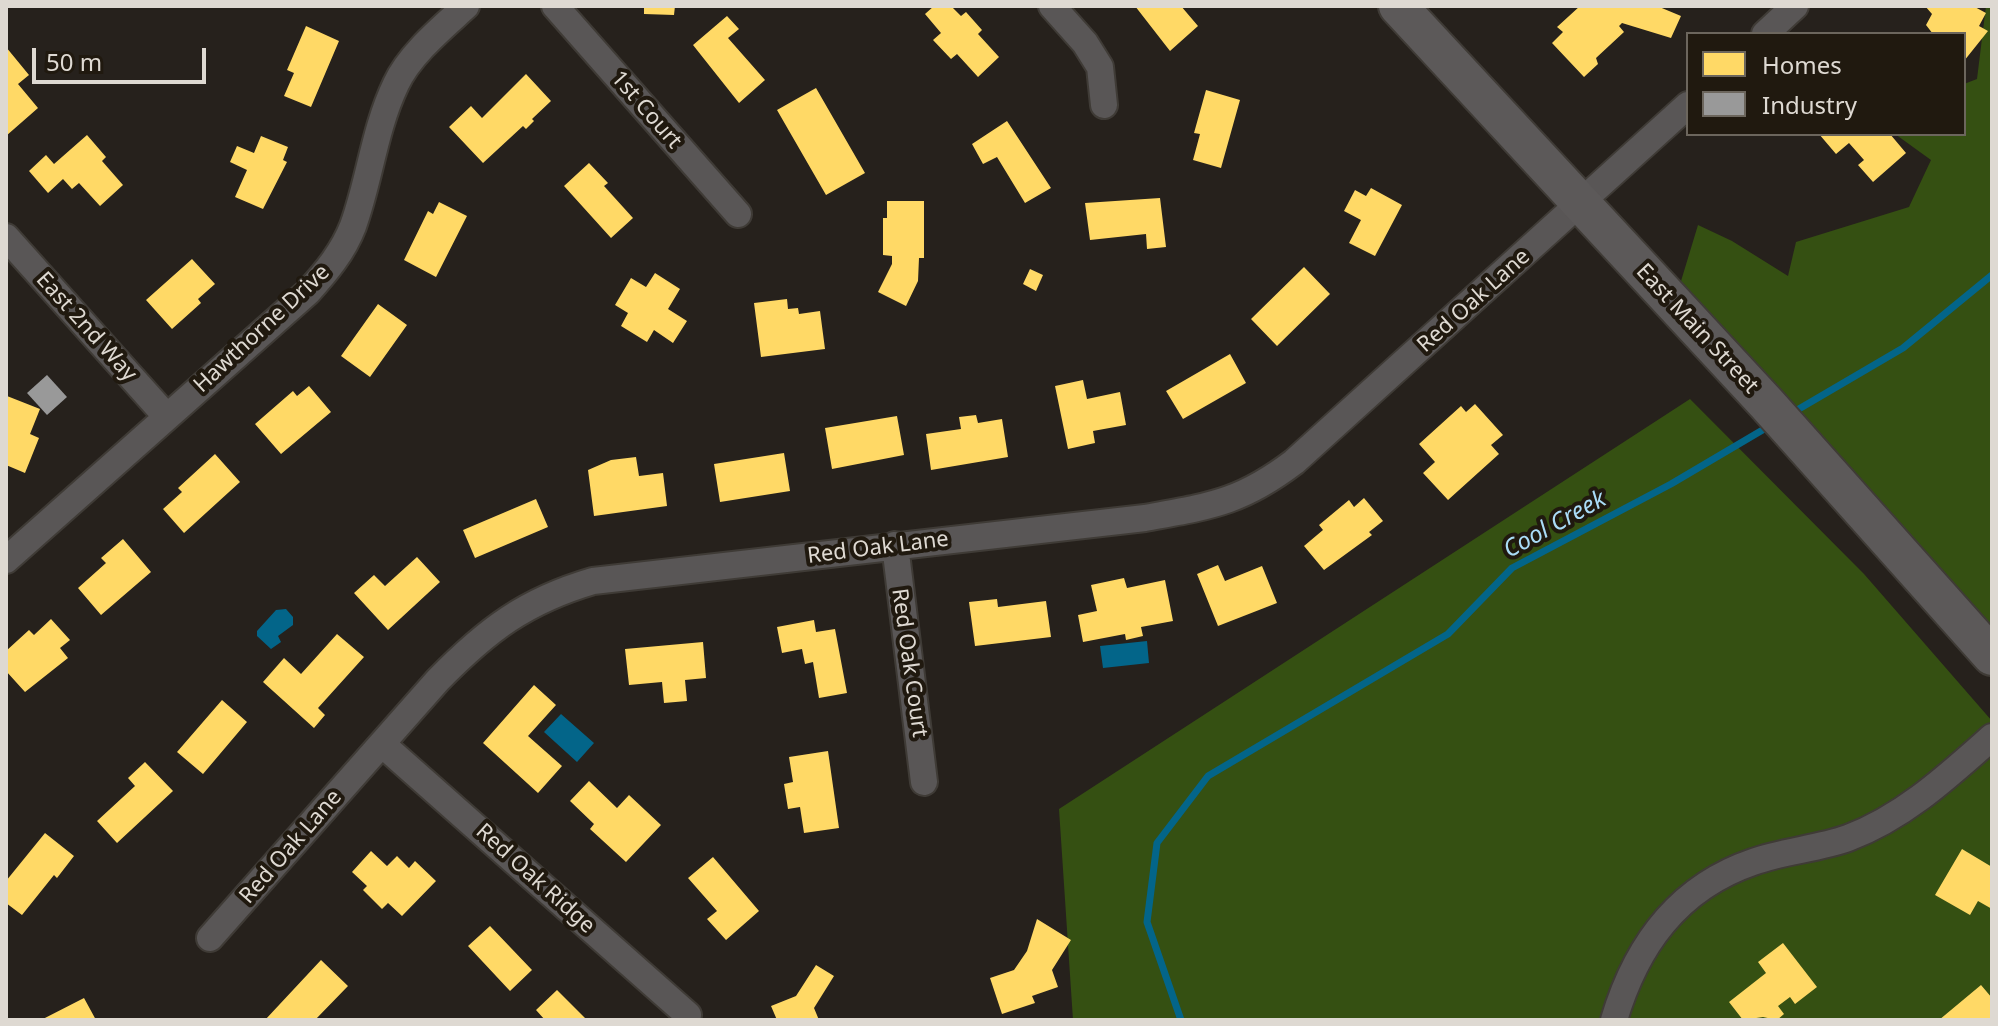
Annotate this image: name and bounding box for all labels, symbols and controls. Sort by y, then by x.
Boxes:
scale bar [36,32,210,82]
legend [1686,32,1966,136]
text: 50 m [46,45,102,78]
text: Homes [1762,48,1842,81]
street label: 1st Court [605,66,687,154]
text: Industry [1762,88,1857,121]
street label: Red Oak Lane [1412,244,1536,358]
street label: Hawthorne Drive [189,259,335,399]
street label: East Main Street [1630,259,1764,399]
street label: East 2nd Way [30,267,142,387]
water label: Cool Creek [1499,485,1611,565]
street label: Red Oak Lane [806,526,950,570]
street label: Red Oak Court [885,587,933,739]
street label: Red Oak Lane [234,785,348,909]
street label: Red Oak Ridge [470,819,600,939]

